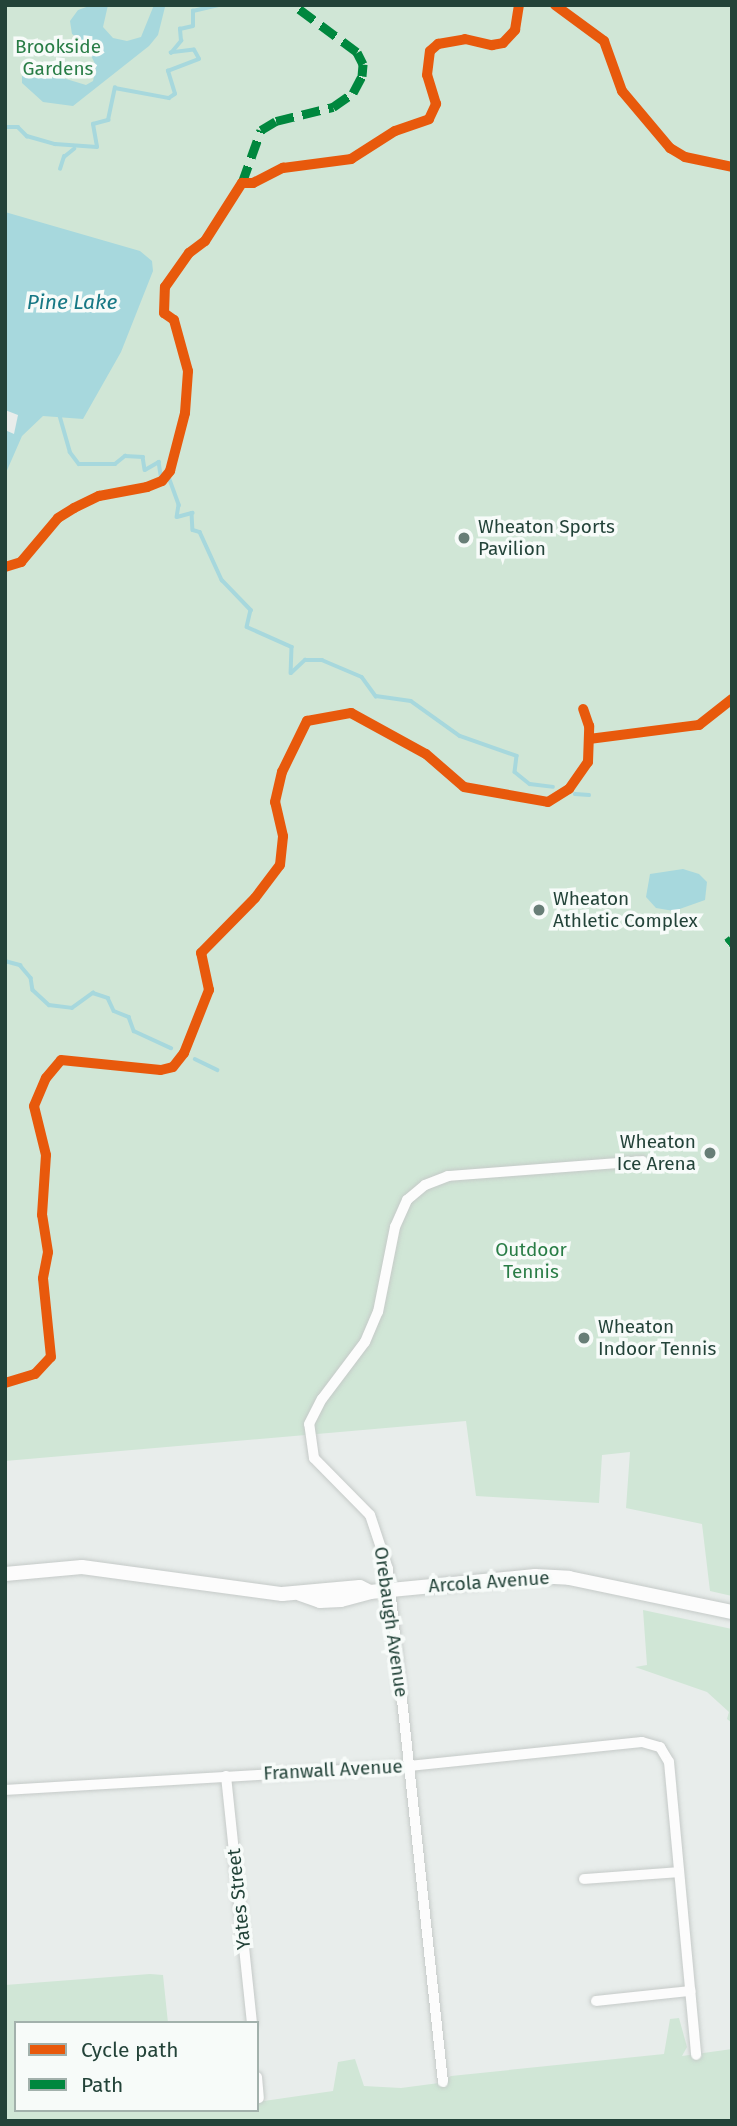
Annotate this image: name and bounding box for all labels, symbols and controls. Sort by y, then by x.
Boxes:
park label: Brookside Gardens [15,36,101,80]
water label: Pine Lake [27,289,117,315]
place label: Wheaton Sports Pavilion [478,516,615,560]
marker: Wheaton Sports Pavilion [456,530,472,546]
place label: Wheaton Athletic Complex [553,888,698,932]
marker: Wheaton Athletic Complex [531,902,547,918]
place label: Wheaton Ice Arena [617,1131,696,1175]
marker: Wheaton Ice Arena [702,1145,718,1161]
park label: Outdoor Tennis [495,1239,567,1283]
place label: Wheaton Indoor Tennis [598,1316,716,1360]
marker: Wheaton Indoor Tennis [576,1330,592,1346]
street label: Orebaugh Avenue [369,1545,413,1699]
street label: Arcola Avenue [428,1566,550,1598]
street label: Franwall Avenue [263,1755,403,1785]
street label: Yates Street [222,1847,256,1951]
legend [14,2021,259,2112]
text: Cycle path [81,2037,179,2063]
text: Path [81,2072,123,2098]

